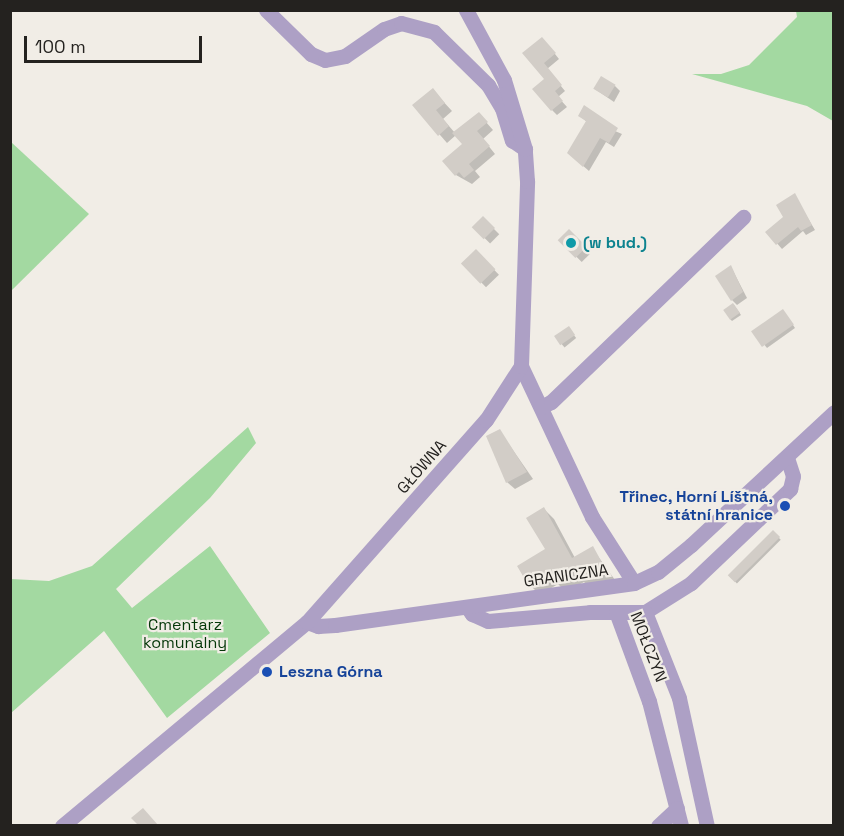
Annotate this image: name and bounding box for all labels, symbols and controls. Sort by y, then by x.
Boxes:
scale bar [27,24,206,62]
text: 100 m [35,35,86,58]
place label: (w bud.) [583,233,647,253]
marker: (w bud.) [564,236,578,250]
street label: GŁÓWNA [393,436,451,498]
place label: Třinec, Horní Líštná, státní hranice [619,487,773,525]
marker: Třinec, Horní Líštná, státní hranice [778,499,792,513]
street label: GRANICZNA [522,561,610,591]
street label: MOŁCZYN [626,609,670,685]
park label: Cmentarz komunalny [143,615,227,653]
place label: Leszna Górna [279,662,383,682]
marker: Leszna Górna [260,665,274,679]

